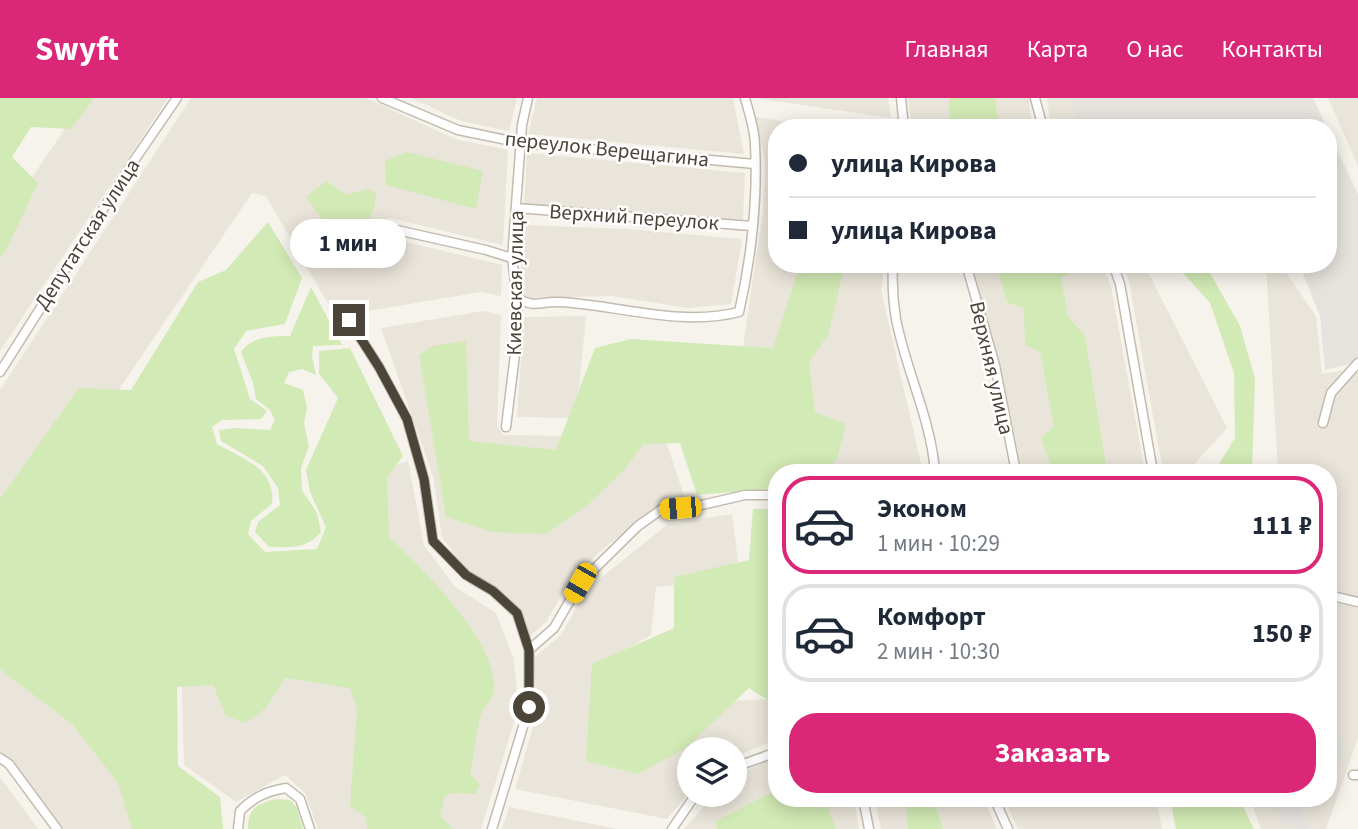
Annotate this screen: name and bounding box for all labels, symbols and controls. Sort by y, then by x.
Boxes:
text: Swyft [35,26,119,73]
text: Главная [904,32,989,67]
text: Карта [1027,32,1088,67]
text: О нас [1126,32,1183,67]
text: Контакты [1221,32,1323,67]
street label: переулок Верещагина [503,123,711,175]
text: улица Кирова [831,145,997,182]
street label: Депутатская улица [27,153,147,315]
street label: Верхний переулок [548,196,720,238]
street label: Киевская улица [499,210,531,356]
text: улица Кирова [831,212,997,249]
callout: 1 мин [291,218,407,268]
text: 1 мин [319,227,377,260]
street label: Верхняя улица [962,298,1022,438]
route end [333,304,365,336]
text: Эконом [877,490,967,527]
icon: car [793,494,856,557]
car [659,496,702,520]
text: 111 ₽ [1252,507,1312,544]
text: 1 мин · 10:29 [877,527,1000,560]
car [561,560,600,606]
text: Комфорт [877,598,986,635]
icon: car [793,602,856,665]
text: 150 ₽ [1252,615,1312,652]
text: 2 мин · 10:30 [877,635,1000,668]
route start [513,691,545,723]
button: Заказать [789,713,1316,793]
map controls [677,737,747,807]
button: layers [677,737,747,807]

